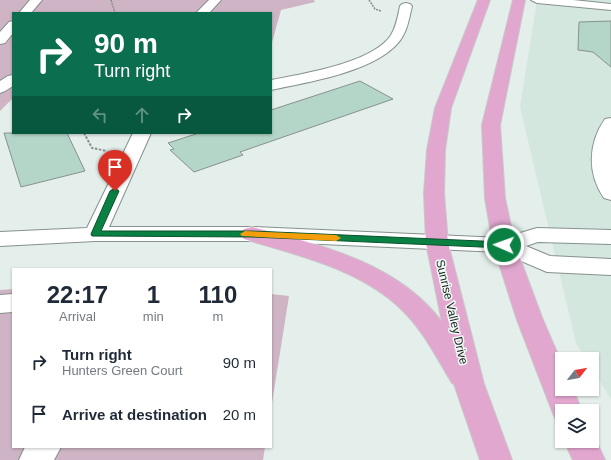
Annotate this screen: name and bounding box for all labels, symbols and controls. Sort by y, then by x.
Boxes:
icon: right [28,28,80,80]
text: 90 m [94,28,158,59]
text: Turn right [94,61,170,81]
icon: left [89,104,111,126]
icon: ahead [131,104,153,126]
icon: right [173,104,195,126]
pin [98,150,132,191]
icon: arrive [104,156,126,178]
position arrow [483,224,525,266]
street label: Sunrise Valley Drive [433,258,471,366]
text: 22:17 [47,281,108,308]
text: 1 [147,281,160,308]
text: 110 [199,281,237,308]
text: Arrival [59,309,96,324]
text: min [143,309,164,324]
text: m [212,309,223,324]
text: Turn right [62,346,132,363]
icon: right [28,351,50,373]
north arrow [555,352,599,396]
map controls [555,352,599,448]
text: 90 m [223,354,256,371]
text: Hunters Green Court [62,363,183,378]
icon: arrive [28,403,50,425]
button: layers [555,404,599,448]
text: Arrive at destination [62,406,207,423]
text: 20 m [223,406,256,423]

